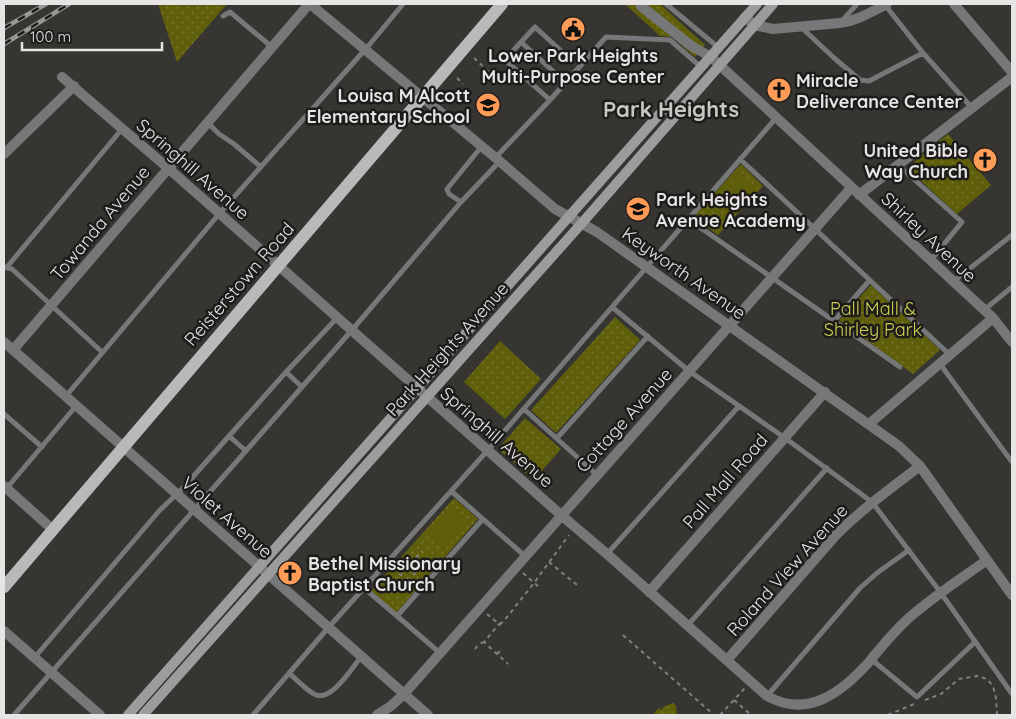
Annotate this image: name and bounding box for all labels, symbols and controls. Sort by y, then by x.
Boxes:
public building icon: Lower Park Heights Multi-Purpose Center [560,16,586,42]
scale bar [22,20,162,52]
text: 100 m [30,27,71,46]
place label: Lower Park Heights Multi-Purpose Center [481,44,665,88]
place label: Miracle Deliverance Center [796,69,963,113]
church icon: Miracle Deliverance Center [766,77,792,103]
place label: Louisa M Alcott Elementary School [306,84,470,128]
school or university icon: Louisa M Alcott Elementary School [475,92,501,118]
district label: Park Heights [603,95,739,123]
street label: Springhill Avenue [132,114,254,224]
place label: United Bible Way Church [863,139,968,183]
church icon: United Bible Way Church [972,147,998,173]
street label: Towanda Avenue [45,161,155,285]
street label: Shirley Avenue [877,187,981,287]
place label: Park Heights Avenue Academy [656,188,806,232]
school or university icon: Park Heights Avenue Academy [625,196,651,222]
street label: Reisterstown Road [179,217,299,351]
street label: Keyworth Avenue [618,222,750,324]
street label: Park Heights Avenue [381,277,513,421]
park label: Pall Mall & Shirley Park [824,297,922,341]
street label: Cottage Avenue [571,363,677,477]
street label: Springhill Avenue [436,382,558,492]
street label: Pall Mall Road [677,429,773,533]
street label: Violet Avenue [177,471,277,563]
street label: Roland View Avenue [722,499,852,641]
place label: Bethel Missionary Baptist Church [308,552,461,596]
church icon: Bethel Missionary Baptist Church [277,560,303,586]

